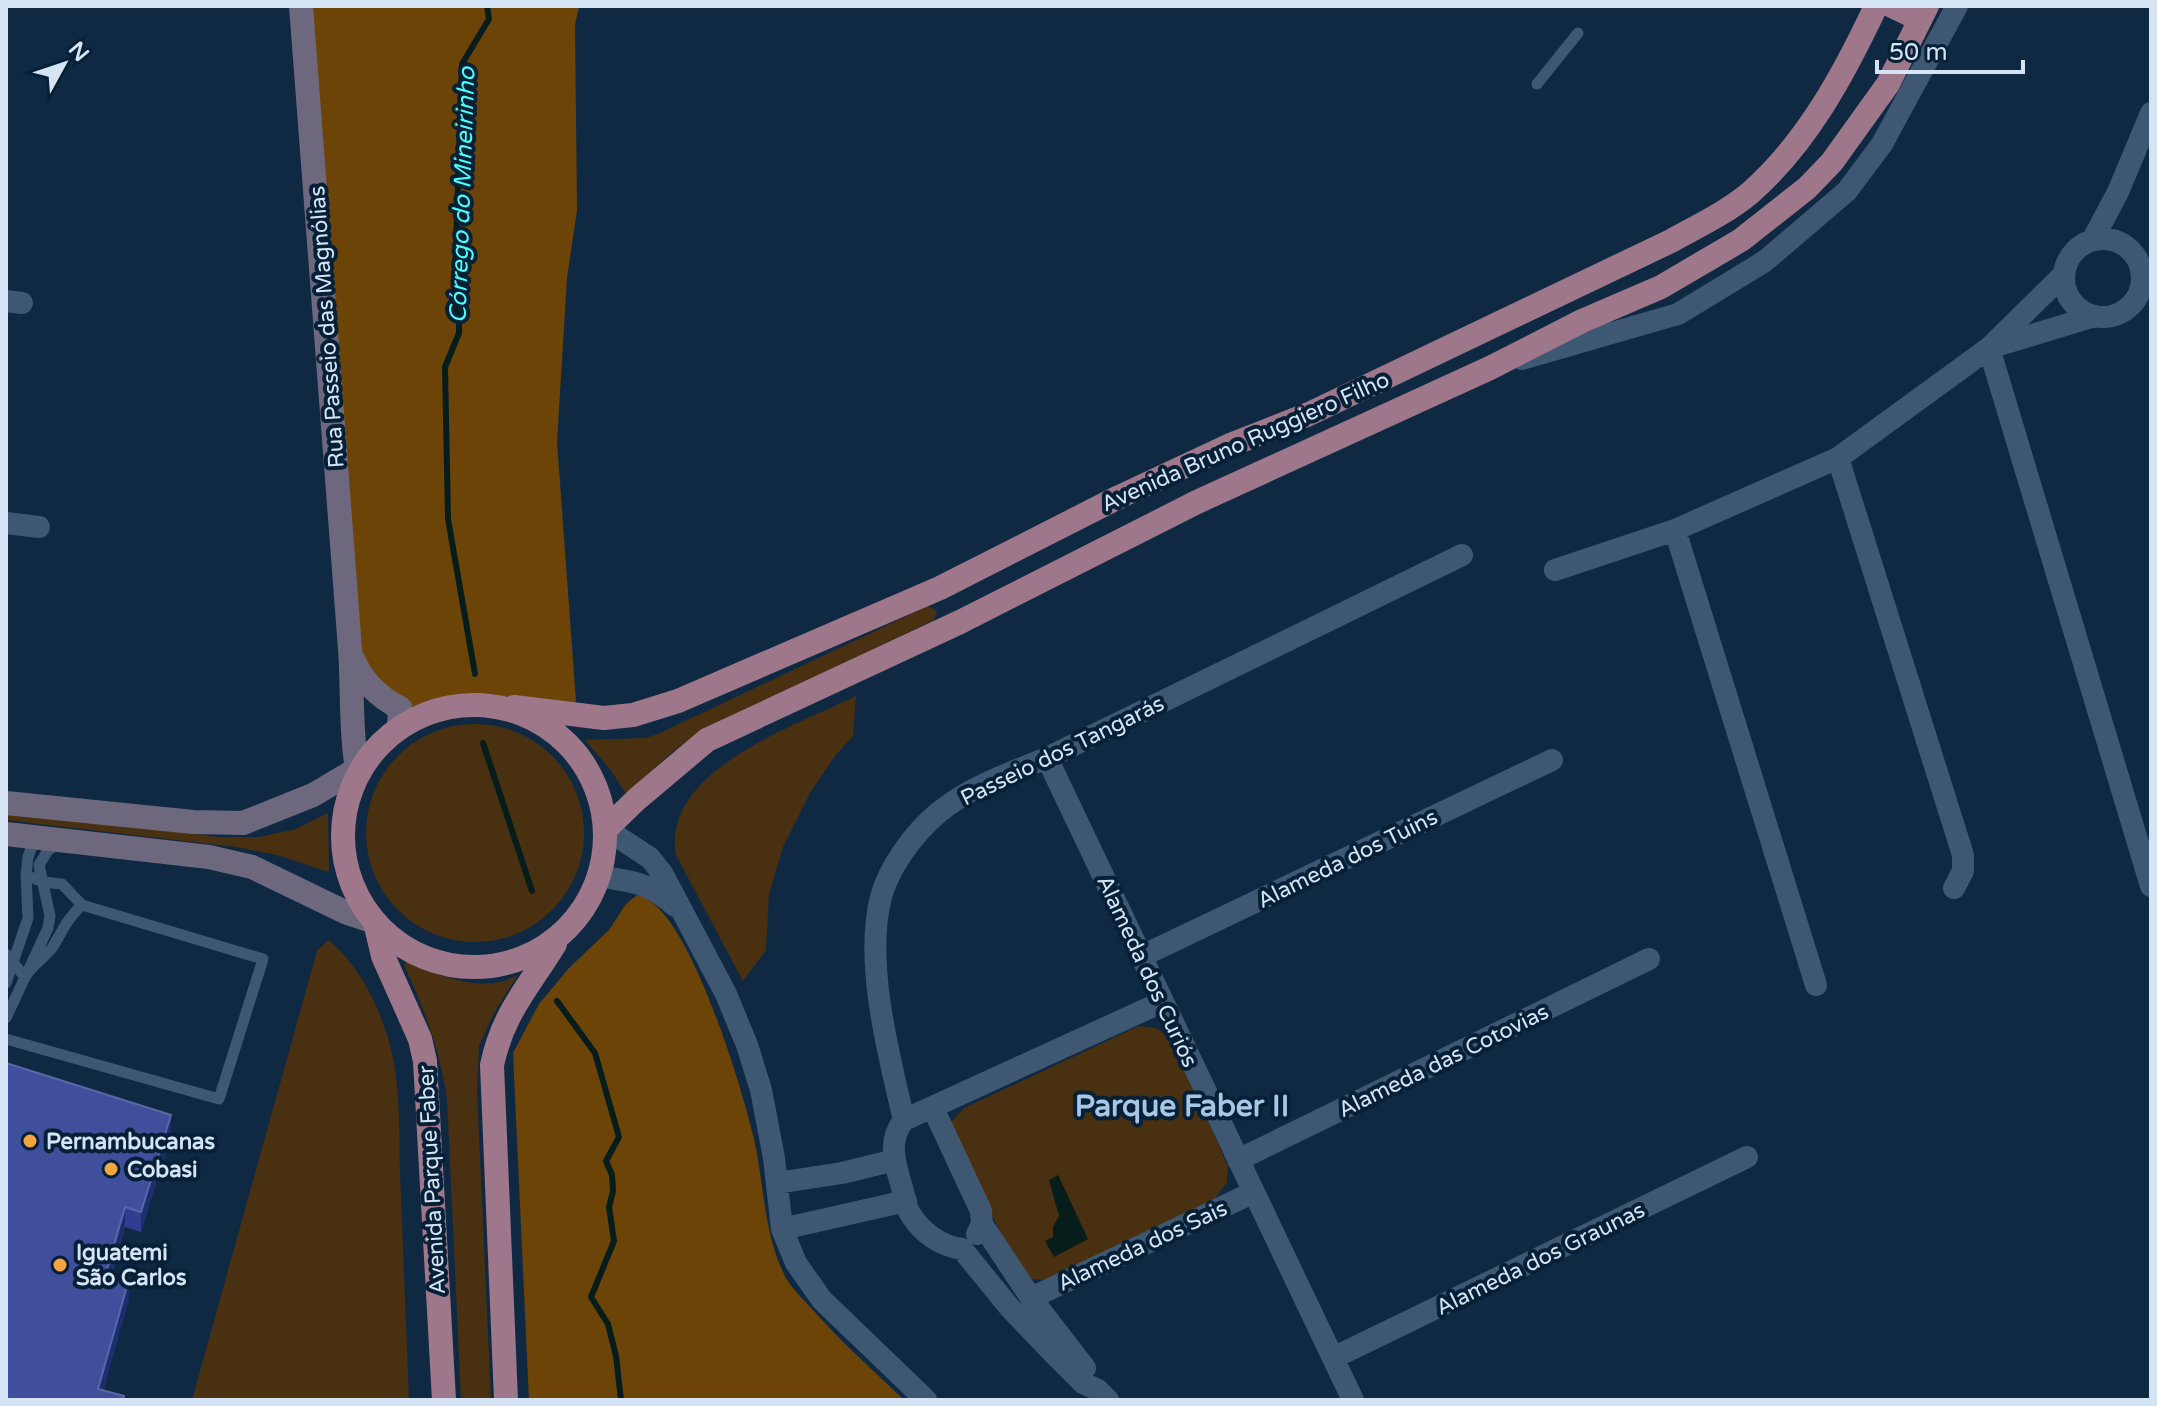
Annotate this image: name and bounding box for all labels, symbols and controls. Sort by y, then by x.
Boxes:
north arrow [24,24,104,104]
scale bar [1877,24,2023,74]
text: N [63,37,94,67]
text: 50 m [1889,38,1947,67]
water label: Córrego do Mineirinho [444,65,482,324]
street label: Rua Passeio das Magnólias [304,185,350,469]
street label: Avenida Bruno Ruggiero Filho [1097,366,1394,517]
street label: Passeio dos Tangarás [956,690,1168,812]
street label: Alameda dos Tuins [1253,804,1442,914]
street label: Alameda dos Curiós [1091,871,1203,1071]
street label: Alameda das Cotovias [1334,999,1553,1123]
street label: Avenida Parque Faber [413,1064,451,1295]
district label: Parque Faber II [1075,1088,1289,1125]
place label: Pernambucanas [46,1129,215,1155]
marker: Pernambucanas [21,1132,39,1150]
place label: Cobasi [127,1157,198,1183]
marker: Cobasi [102,1160,120,1178]
street label: Alameda dos Sais [1053,1195,1231,1297]
street label: Alameda dos Graunas [1432,1197,1649,1321]
place label: Iguatemi São Carlos [76,1240,187,1291]
marker: Iguatemi São Carlos [51,1256,69,1274]

